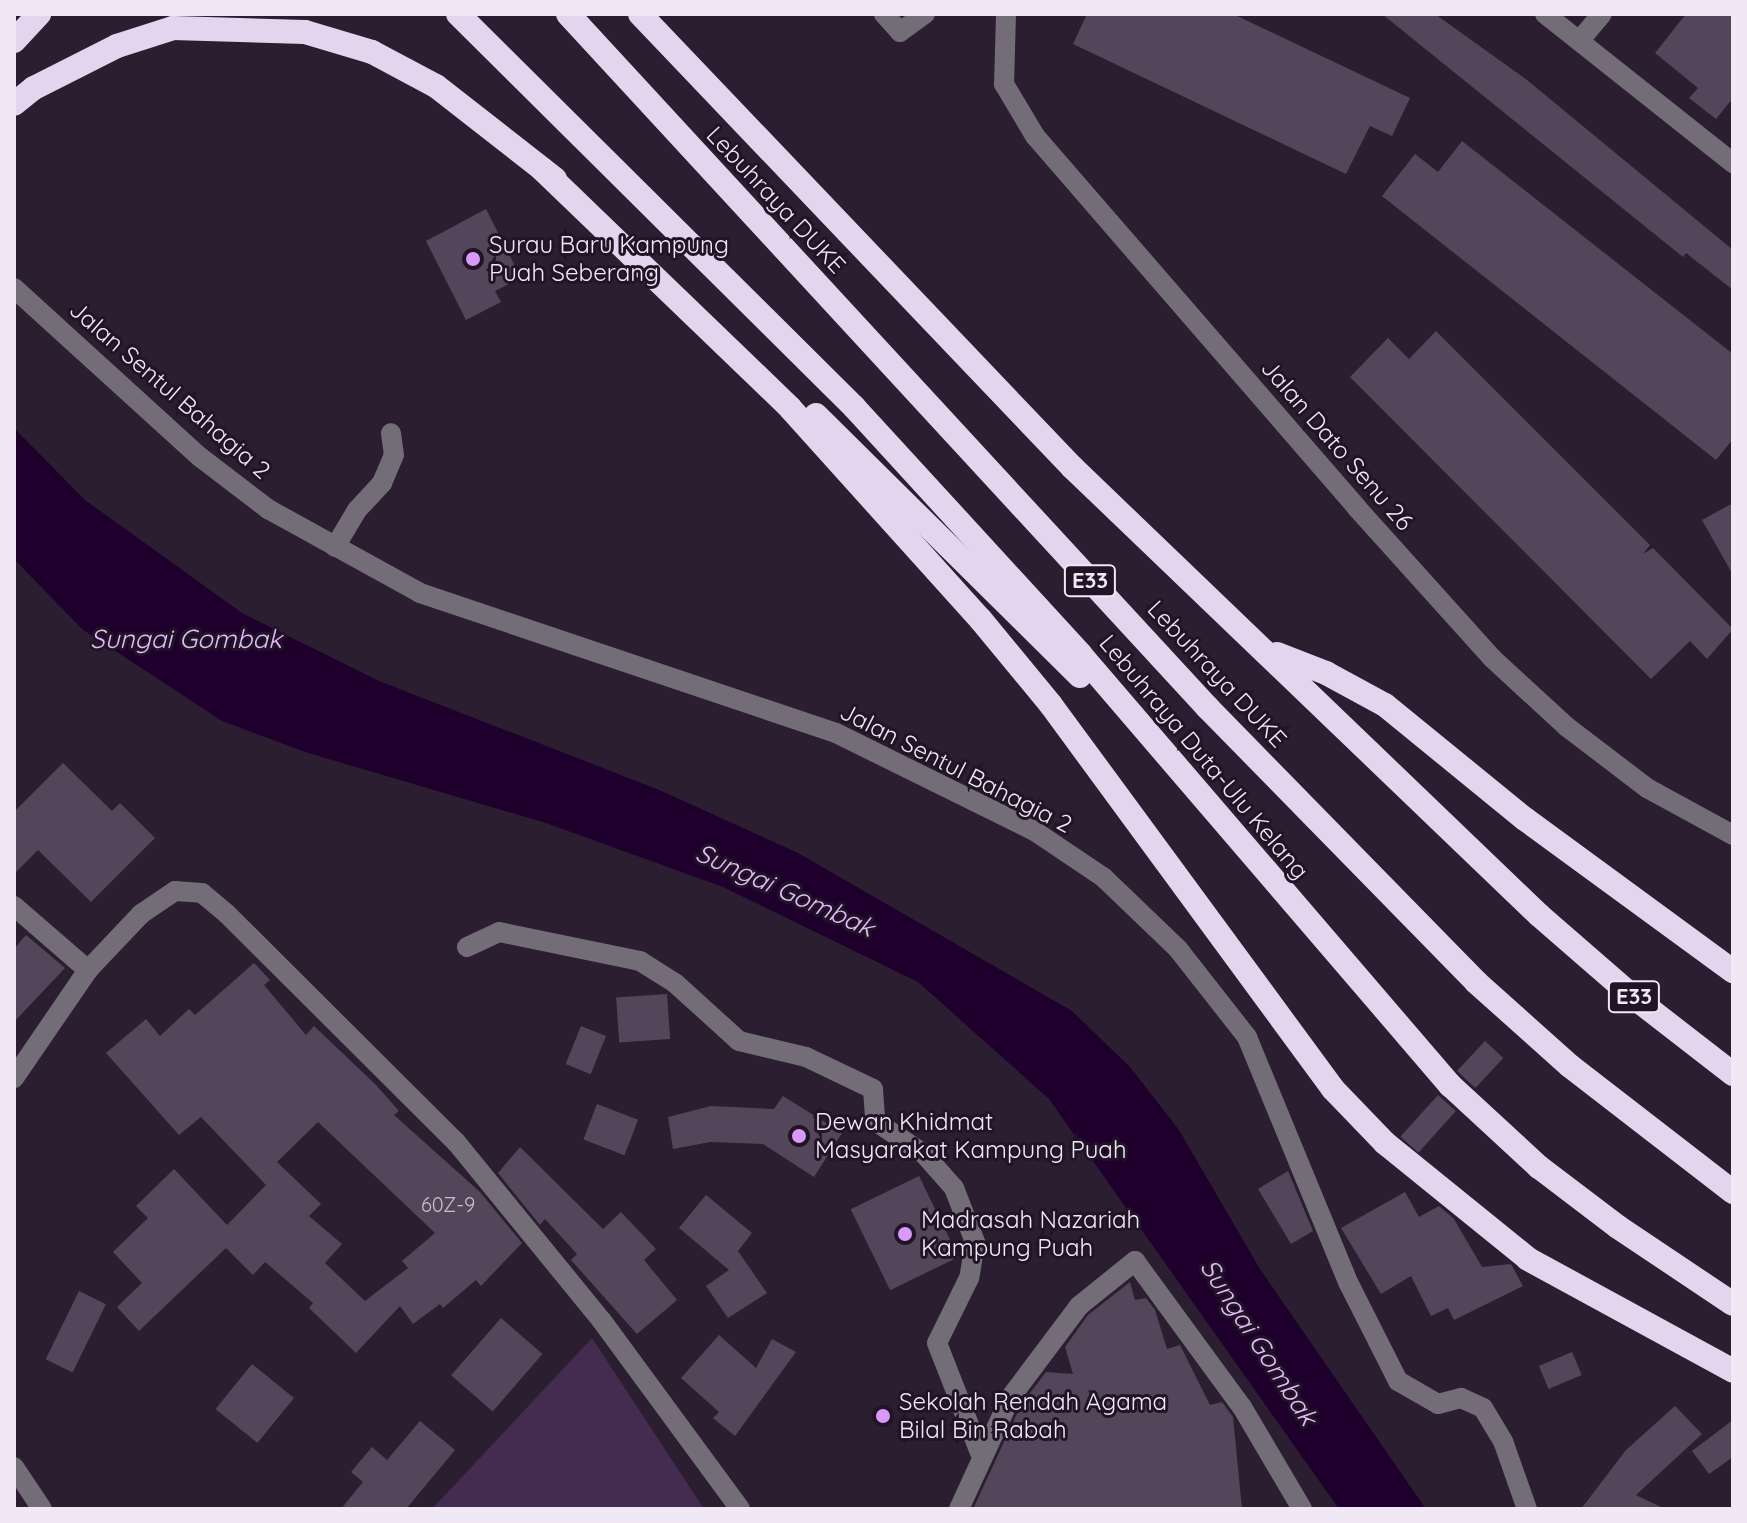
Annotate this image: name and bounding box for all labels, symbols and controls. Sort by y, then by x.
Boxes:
street label: Lebuhraya DUKE [700,120,852,280]
place label: Surau Baru Kampung Puah Seberang [489,231,729,287]
marker: Surau Baru Kampung Puah Seberang [464,250,482,268]
street label: Jalan Sentul Bahagia 2 [64,295,276,485]
street label: Jalan Dato Senu 26 [1255,354,1419,536]
road number: E33 [1062,563,1118,599]
street label: Lebuhraya DUKE [1141,594,1293,754]
water label: Sungai Gombak [90,623,282,655]
street label: Lebuhraya Duta-Ulu Kelang [1093,629,1315,885]
street label: Jalan Sentul Bahagia 2 [835,697,1077,839]
water label: Sungai Gombak [691,837,879,943]
road number: E33 [1606,979,1662,1015]
place label: Dewan Khidmat Masyarakat Kampung Puah [815,1108,1127,1164]
marker: Dewan Khidmat Masyarakat Kampung Puah [790,1127,808,1145]
house number: 60Z-9 [421,1192,475,1216]
place label: Madrasah Nazariah Kampung Puah [921,1206,1140,1262]
marker: Madrasah Nazariah Kampung Puah [896,1225,914,1243]
water label: Sungai Gombak [1194,1253,1324,1431]
place label: Sekolah Rendah Agama Bilal Bin Rabah [899,1388,1167,1444]
marker: Sekolah Rendah Agama Bilal Bin Rabah [874,1407,892,1425]

